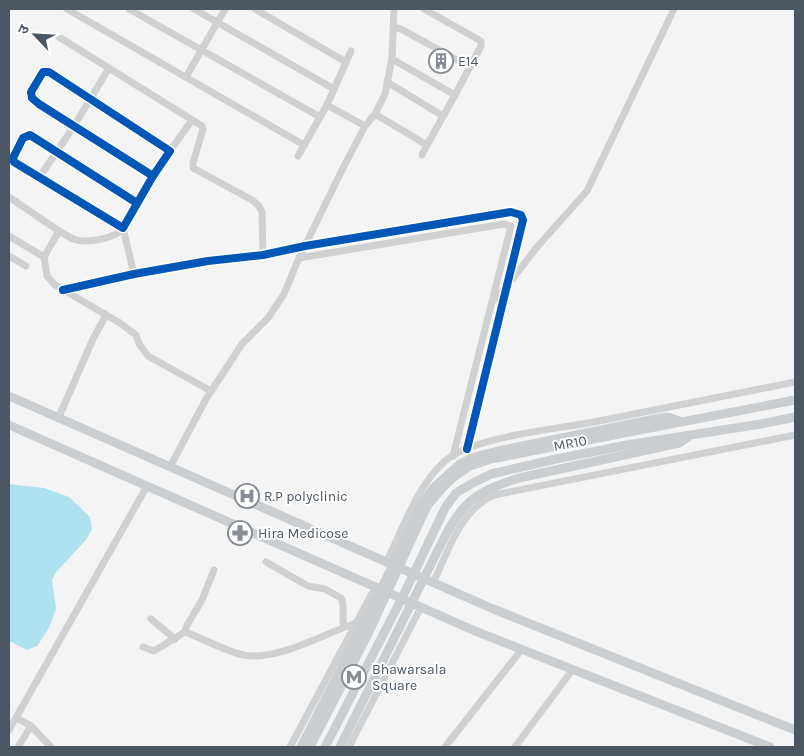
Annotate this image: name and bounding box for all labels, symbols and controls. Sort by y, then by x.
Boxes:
north arrow [10,10,60,60]
text: उ [14,22,33,37]
building icon: E14 [428,48,454,74]
place label: E14 [458,53,478,70]
street label: MR10 [552,432,588,455]
hospital icon: R.P polyclinic [234,483,260,509]
place label: R.P polyclinic [264,488,348,505]
pharmacy icon: Hira Medicose [227,520,253,546]
place label: Hira Medicose [258,525,349,542]
place label: Bhawarsala Square [372,661,446,694]
metro station icon: Bhawarsala Square [341,664,367,690]

